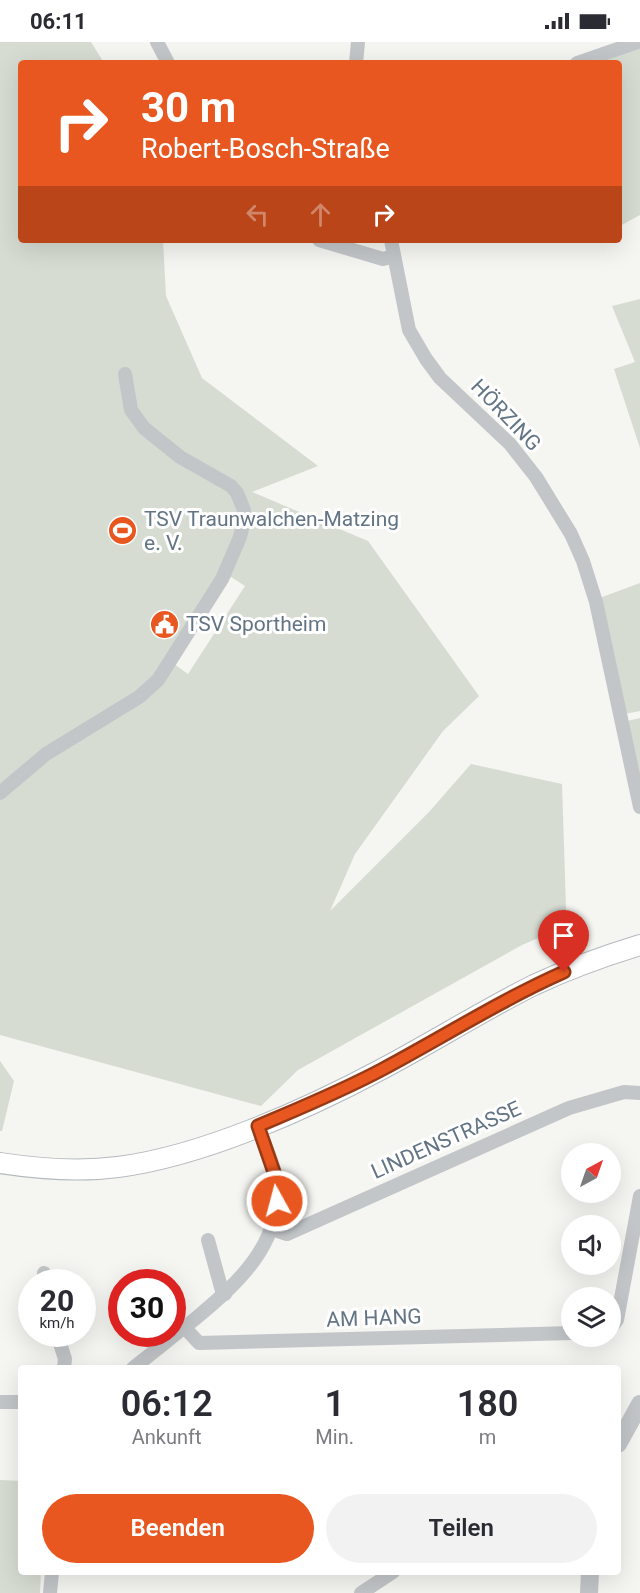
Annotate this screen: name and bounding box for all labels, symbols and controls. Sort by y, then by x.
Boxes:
text: 06:11 [30,9,87,34]
text: 30 m [141,83,236,132]
icon: right [42,84,120,162]
text: Robert-Bosch-Straße [141,133,390,165]
icon: left [241,198,274,231]
icon: ahead [304,198,337,231]
icon: right [367,198,400,231]
street label: HÖRZING [466,374,546,456]
place label: TSV Traunwalchen-Matzing e. V. [144,507,399,555]
sports icon: TSV Traunwalchen-Matzing e. V. [107,515,139,547]
public building icon: TSV Sportheim [149,608,181,640]
place label: TSV Sportheim [186,612,326,636]
pin [538,910,589,972]
icon: arrive [547,919,580,952]
street label: LINDENSTRASSE [367,1096,525,1184]
north arrow [561,1143,621,1203]
map controls [561,1143,621,1347]
position arrow [245,1169,309,1233]
button: sound [561,1215,621,1275]
speed limit sign: 30 [108,1269,186,1347]
text: 20 [40,1283,74,1318]
button: layers [561,1287,621,1347]
street label: AM HANG [326,1304,422,1332]
text: km/h [39,1314,75,1332]
text: 06:12 [121,1383,213,1425]
text: 1 [324,1383,345,1425]
text: 180 [457,1383,518,1425]
text: Ankunft [132,1425,202,1449]
text: Min. [315,1425,354,1449]
text: m [479,1425,496,1449]
button: Beenden [42,1494,314,1563]
button: Teilen [326,1494,597,1563]

